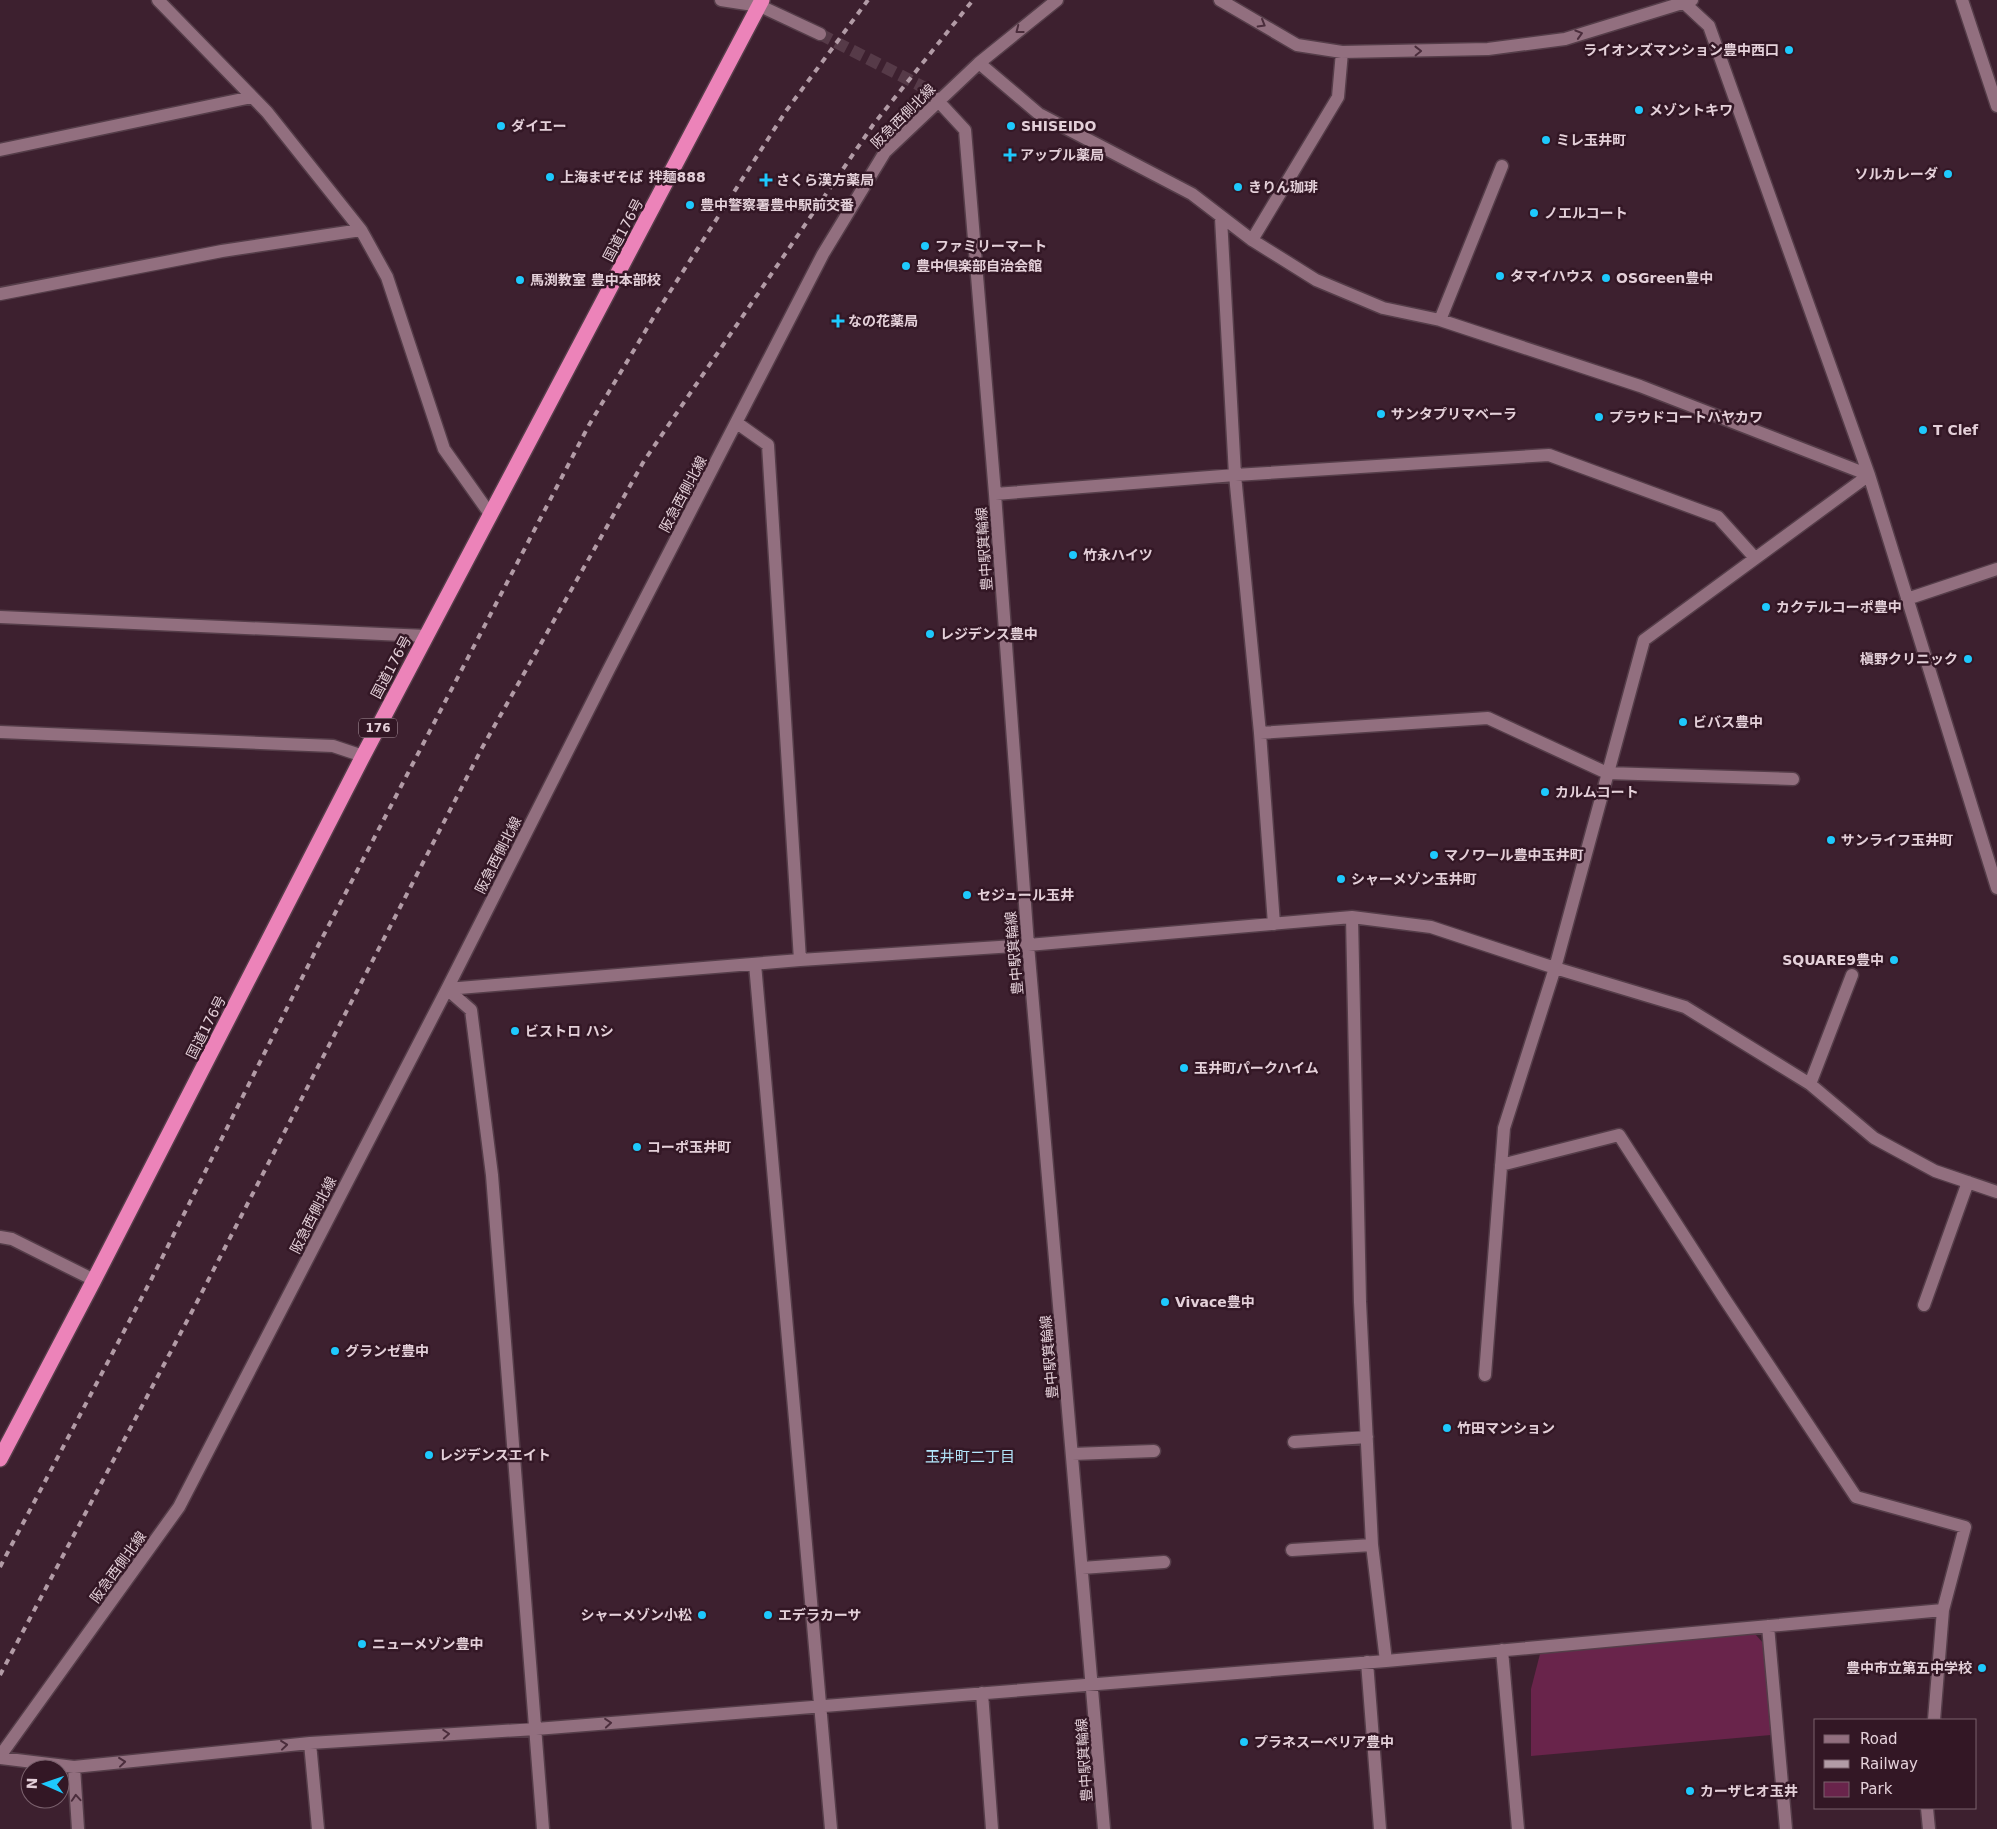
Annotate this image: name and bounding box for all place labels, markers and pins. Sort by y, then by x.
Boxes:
place label: ライオンズマンション豊中西口 [1583,42,1779,58]
marker: ライオンズマンション豊中西口 [1783,44,1795,56]
place label: メゾントキワ [1649,102,1733,118]
marker: メゾントキワ [1633,104,1645,116]
place label: ダイエー [511,118,567,134]
place label: SHISEIDO [1021,118,1096,134]
marker: ダイエー [495,120,507,132]
marker: SHISEIDO [1005,120,1017,132]
place label: ミレ玉井町 [1556,132,1626,148]
marker: ミレ玉井町 [1540,134,1552,146]
place label: アップル薬局 [1020,147,1104,163]
marker: アップル薬局 [1004,149,1016,161]
place label: ソルカレーダ [1854,166,1938,182]
marker: ソルカレーダ [1942,168,1954,180]
place label: 上海まぜそば 拌麺888 [560,169,706,185]
marker: 上海まぜそば 拌麺888 [544,171,556,183]
place label: さくら漢方薬局 [776,172,874,188]
marker: さくら漢方薬局 [760,174,772,186]
place label: きりん珈琲 [1248,179,1318,195]
marker: きりん珈琲 [1232,181,1244,193]
place label: 豊中警察署豊中駅前交番 [700,197,854,213]
marker: 豊中警察署豊中駅前交番 [684,199,696,211]
place label: ノエルコート [1544,205,1628,221]
marker: ノエルコート [1528,207,1540,219]
place label: ファミリーマート [935,238,1047,254]
marker: ファミリーマート [919,240,931,252]
place label: 豊中倶楽部自治会館 [916,258,1042,274]
marker: 豊中倶楽部自治会館 [900,260,912,272]
place label: タマイハウス [1510,268,1594,284]
marker: タマイハウス [1494,270,1506,282]
place label: OSGreen豊中 [1616,270,1713,286]
place label: 馬渕教室 豊中本部校 [530,272,661,288]
marker: OSGreen豊中 [1600,272,1612,284]
marker: 馬渕教室 豊中本部校 [514,274,526,286]
place label: なの花薬局 [848,313,918,329]
marker: なの花薬局 [832,315,844,327]
place label: サンタプリマベーラ [1391,406,1517,422]
marker: サンタプリマベーラ [1375,408,1387,420]
place label: プラウドコートハヤカワ [1609,409,1763,425]
marker: プラウドコートハヤカワ [1593,411,1605,423]
place label: T Clef [1933,422,1979,438]
marker: T Clef [1917,424,1929,436]
place label: 竹永ハイツ [1083,547,1153,563]
marker: 竹永ハイツ [1067,549,1079,561]
place label: カクテルコーポ豊中 [1776,599,1902,615]
marker: カクテルコーポ豊中 [1760,601,1772,613]
place label: レジデンス豊中 [940,626,1038,642]
marker: レジデンス豊中 [924,628,936,640]
place label: 槇野クリニック [1860,651,1958,667]
marker: 槇野クリニック [1962,653,1974,665]
place label: ビバス豊中 [1693,714,1763,730]
marker: ビバス豊中 [1677,716,1689,728]
place label: カルムコート [1555,784,1639,800]
marker: カルムコート [1539,786,1551,798]
place label: サンライフ玉井町 [1841,832,1953,848]
marker: サンライフ玉井町 [1825,834,1837,846]
place label: マノワール豊中玉井町 [1444,847,1584,863]
marker: マノワール豊中玉井町 [1428,849,1440,861]
place label: シャーメゾン玉井町 [1351,871,1476,887]
marker: シャーメゾン玉井町 [1335,873,1347,885]
place label: セジュール玉井 [977,887,1074,903]
marker: セジュール玉井 [961,889,973,901]
place label: SQUARE9豊中 [1782,952,1884,968]
marker: SQUARE9豊中 [1888,954,1900,966]
place label: ビストロ ハシ [525,1023,614,1039]
marker: ビストロ ハシ [509,1025,521,1037]
place label: 玉井町パークハイム [1194,1060,1319,1076]
marker: 玉井町パークハイム [1178,1062,1190,1074]
place label: コーポ玉井町 [647,1139,731,1155]
marker: コーポ玉井町 [631,1141,643,1153]
place label: Vivace豊中 [1175,1294,1255,1310]
marker: Vivace豊中 [1159,1296,1171,1308]
place label: グランゼ豊中 [345,1343,429,1359]
marker: グランゼ豊中 [329,1345,341,1357]
place label: 竹田マンション [1457,1420,1555,1436]
marker: 竹田マンション [1441,1422,1453,1434]
place label: レジデンスエイト [439,1447,551,1463]
marker: レジデンスエイト [423,1449,435,1461]
place label: シャーメゾン小松 [581,1607,692,1623]
place label: エデラカーサ [778,1607,862,1623]
marker: シャーメゾン小松 [696,1609,708,1621]
marker: エデラカーサ [762,1609,774,1621]
place label: ニューメゾン豊中 [372,1636,483,1652]
marker: ニューメゾン豊中 [356,1638,368,1650]
place label: 豊中市立第五中学校 [1846,1660,1972,1676]
marker: 豊中市立第五中学校 [1976,1662,1988,1674]
place label: プラネスーペリア豊中 [1254,1734,1394,1750]
marker: プラネスーペリア豊中 [1238,1736,1250,1748]
place label: カーザヒオ玉井 [1700,1783,1798,1799]
marker: カーザヒオ玉井 [1684,1785,1696,1797]

